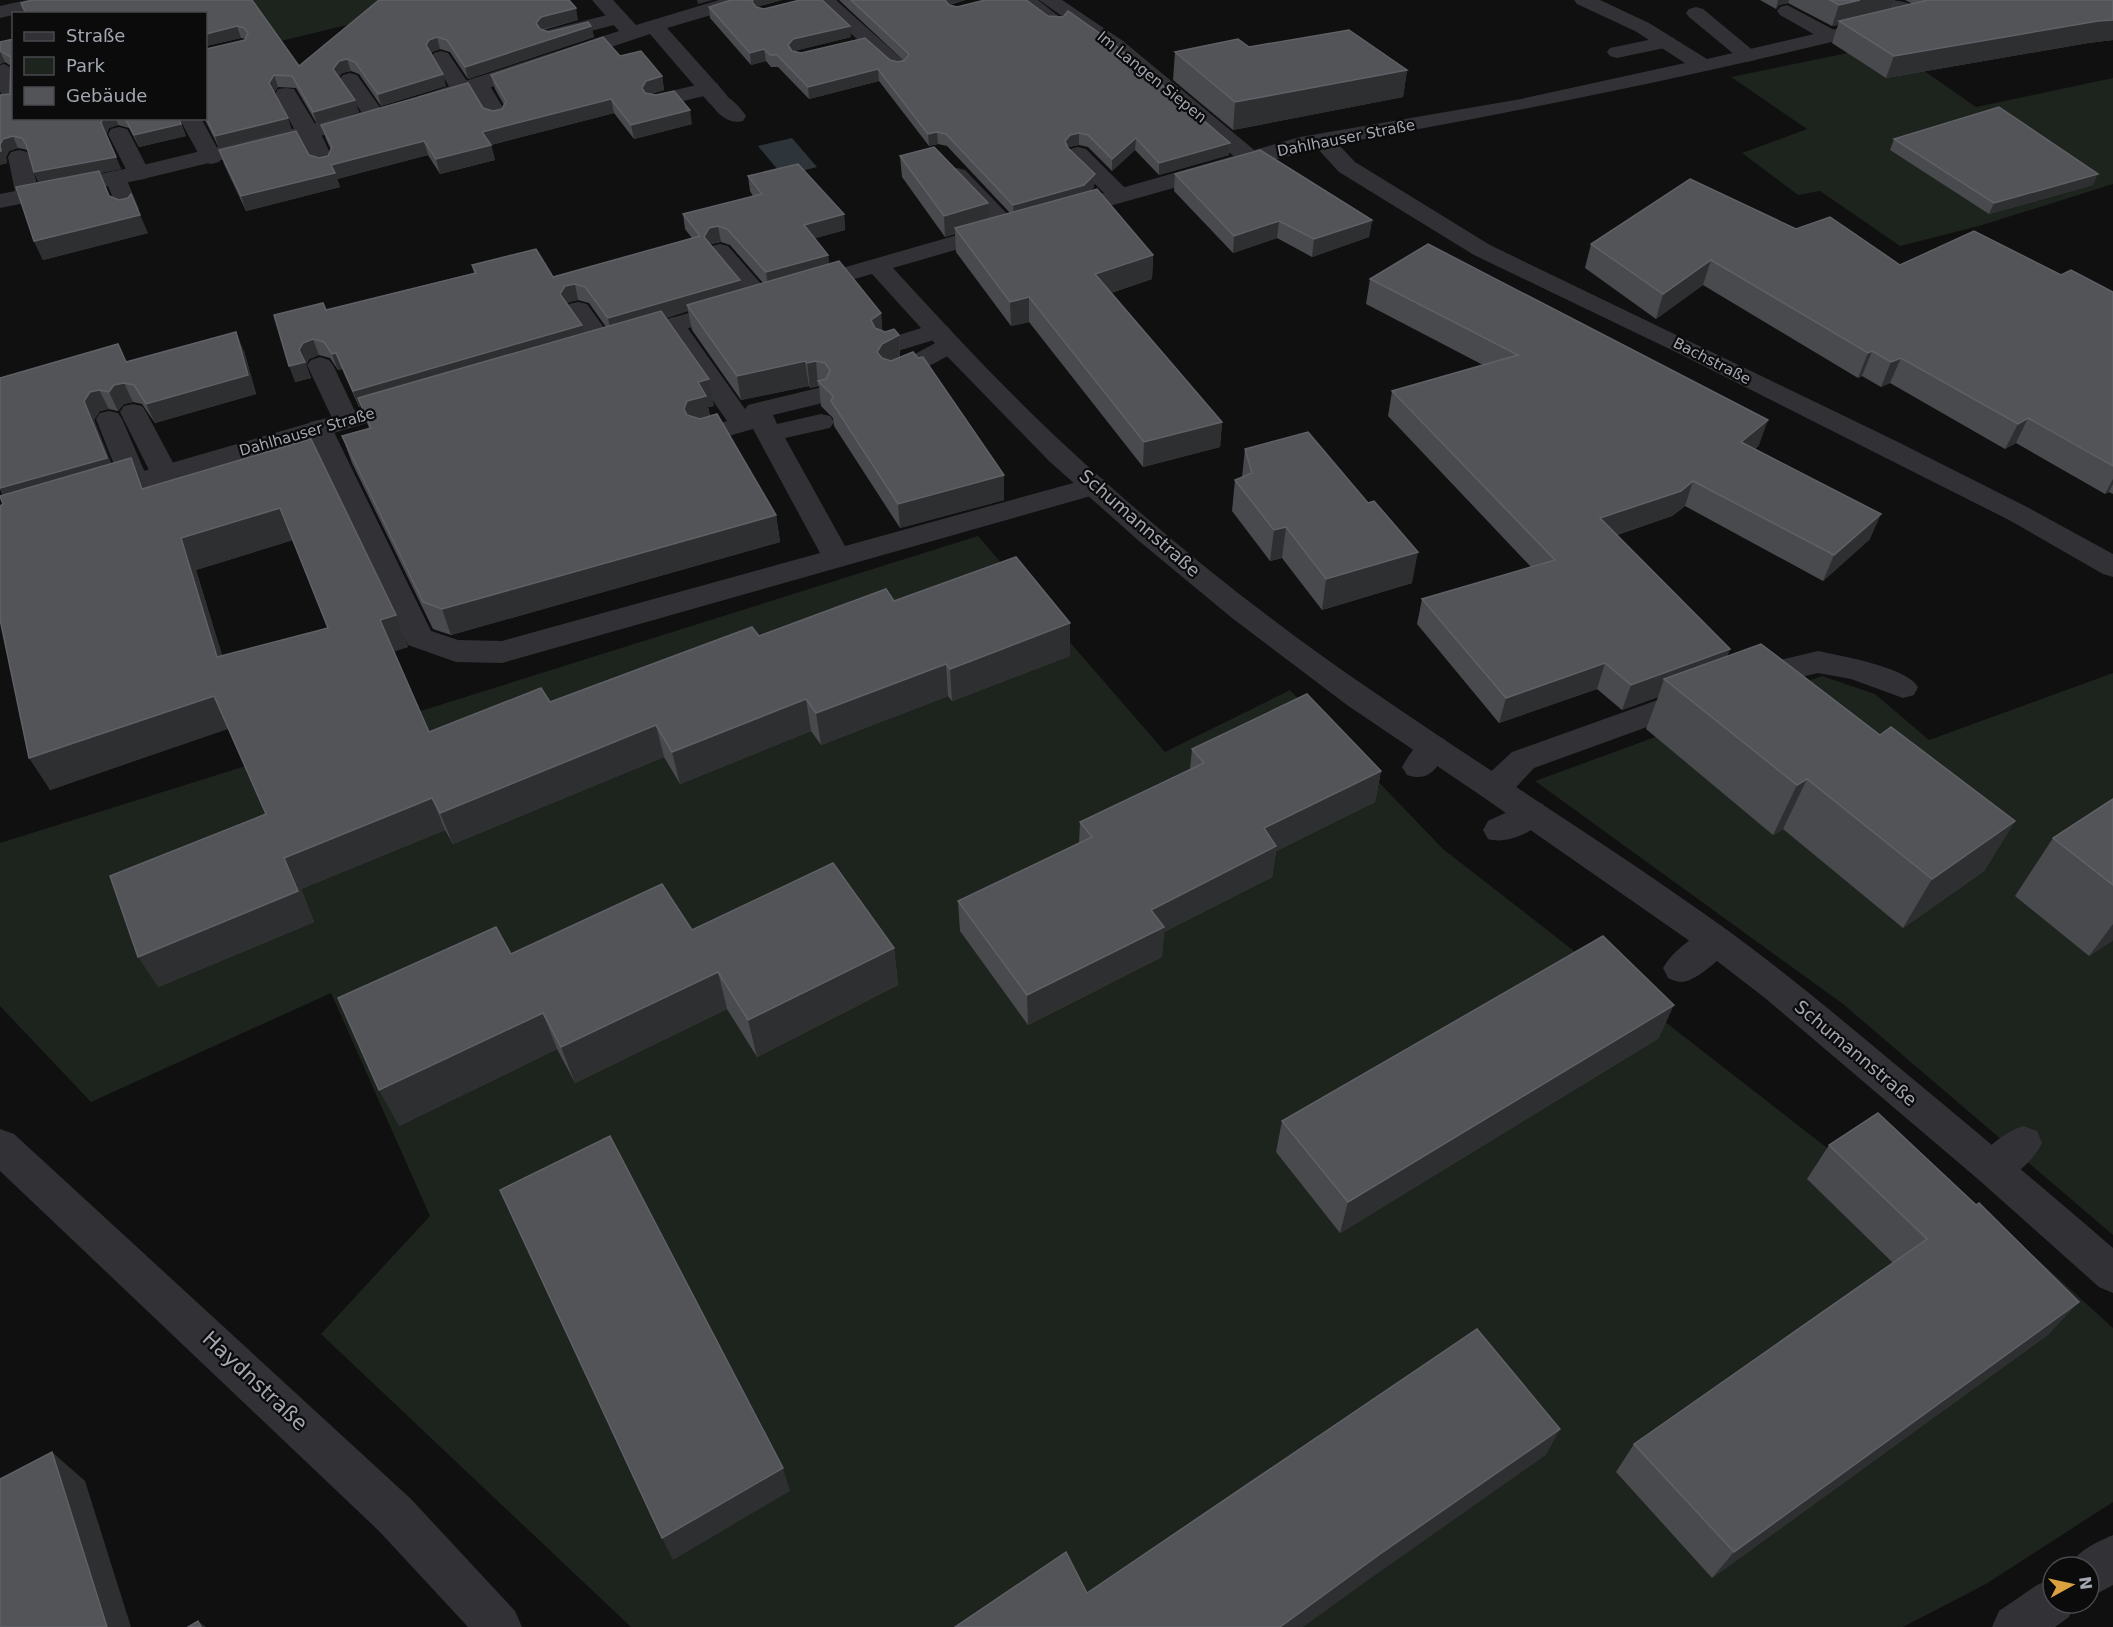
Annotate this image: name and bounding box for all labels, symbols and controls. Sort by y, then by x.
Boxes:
legend [12,12,207,120]
text: Straße [66,25,125,46]
street label: Im Langen Siepen [1094,28,1210,126]
text: Park [66,55,105,76]
text: Gebäude [66,85,147,106]
street label: Dahlhauser Straße [1276,116,1416,160]
street label: Bachstraße [1670,334,1754,388]
street label: Dahlhauser Straße [237,404,377,460]
street label: Schumannstraße [1075,465,1205,581]
street label: Schumannstraße [1791,996,1921,1110]
street label: Haydnstraße [198,1326,312,1436]
north arrow [2041,1555,2101,1615]
text: N [2075,1575,2096,1591]

